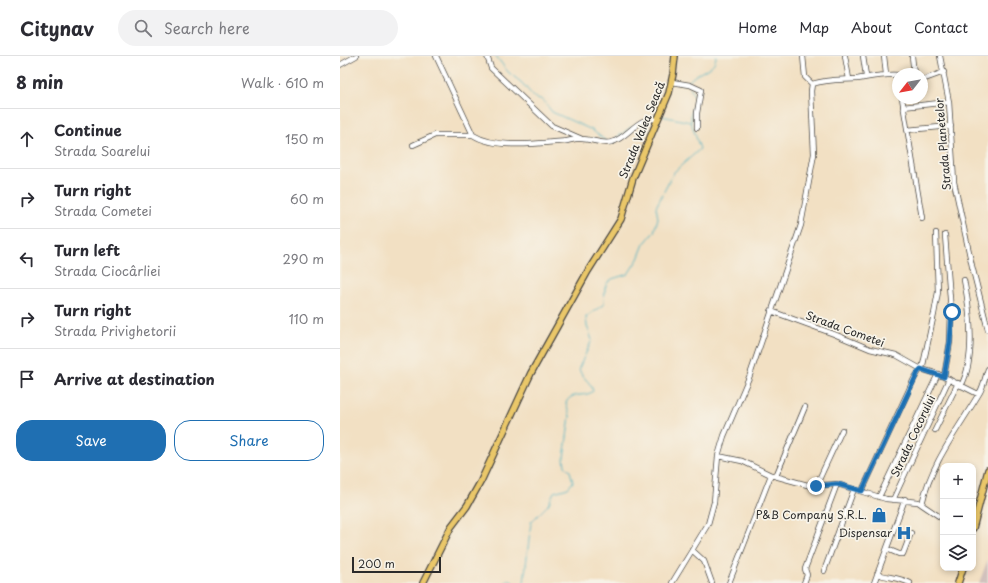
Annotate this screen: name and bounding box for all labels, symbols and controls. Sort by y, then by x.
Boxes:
search box [118,10,398,46]
text: Citynav [20,14,94,42]
text: Search here [164,16,250,39]
icon: search [132,17,154,39]
text: Home [738,17,777,38]
text: Map [799,17,829,38]
text: About [851,17,892,38]
text: Contact [914,17,968,38]
north arrow [892,68,928,104]
text: 8 min [16,69,64,95]
text: Walk · 610 m [241,73,324,92]
street label: Strada Valea Seacă [614,79,669,181]
street label: Strada Planetelor [930,96,955,191]
text: Continue [54,118,122,141]
icon: ahead [16,128,38,150]
text: 150 m [285,129,324,148]
text: Strada Soarelui [54,141,150,160]
text: Turn right [54,178,131,201]
icon: right [16,188,38,210]
text: 60 m [290,189,324,208]
text: Strada Cometei [54,201,152,220]
text: Turn left [54,238,120,261]
icon: left [16,248,38,270]
text: 290 m [283,249,324,268]
text: Strada Ciocârliei [54,261,161,280]
text: Turn right [54,298,131,321]
route start [943,303,961,321]
street label: Strada Cometei [803,306,887,351]
icon: right [16,308,38,330]
text: 110 m [289,309,324,328]
text: Strada Privighetorii [54,321,176,340]
text: Arrive at destination [54,367,215,390]
icon: arrive [16,368,38,390]
street label: Strada Cocorului [886,392,939,480]
button: Save [16,420,166,461]
button: Share [174,420,324,461]
map controls [940,463,976,571]
button: + [940,463,976,499]
route end [807,477,825,495]
button: − [940,499,976,535]
place label: P&B Company S.R.L. [756,506,867,523]
shop icon: P&B Company S.R.L. [870,506,888,524]
place label: Dispensar [839,524,892,541]
hospital icon: Dispensar [895,524,913,542]
button: layers [940,535,976,571]
scale bar [352,555,441,574]
text: 200 m [358,555,395,572]

